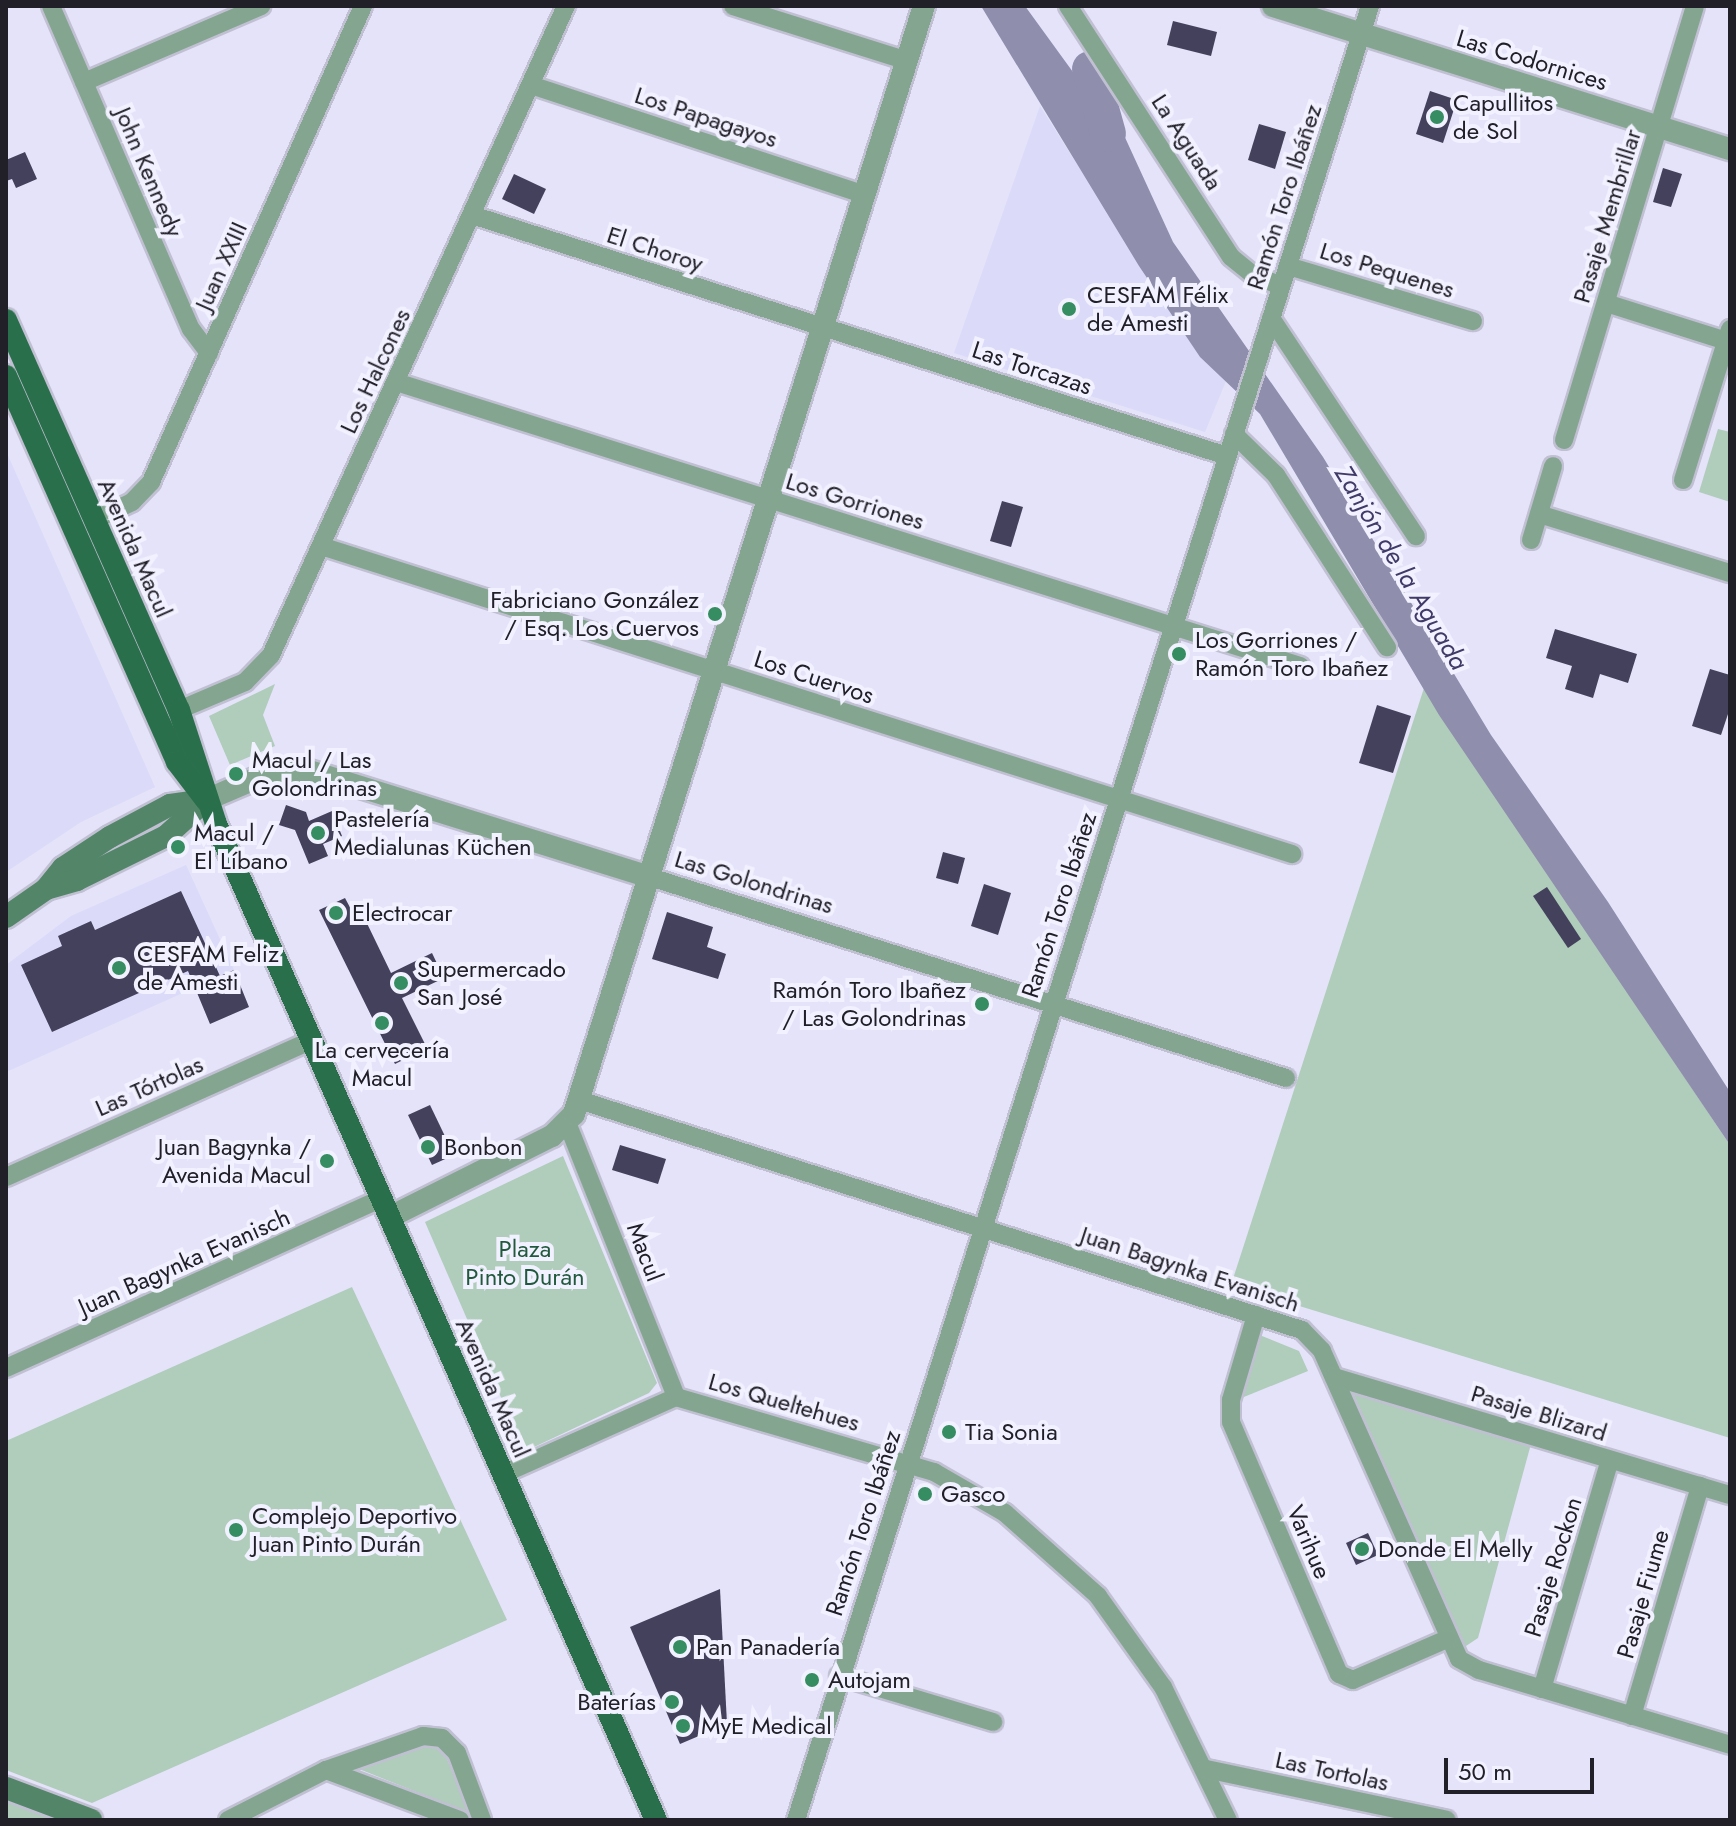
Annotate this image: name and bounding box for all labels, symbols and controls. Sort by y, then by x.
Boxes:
street label: Las Codornices [1453,23,1611,97]
street label: Los Papagayos [631,80,781,154]
street label: La Aguada [1145,89,1229,195]
place label: Capullitos de Sol [1453,89,1553,145]
street label: Ramón Toro Ibáñez [1240,101,1328,293]
street label: John Kennedy [109,103,189,241]
marker: Capullitos de Sol [1428,108,1446,126]
street label: Pasaje Membrillar [1567,126,1647,306]
street label: Juan XXIII [189,217,253,315]
street label: El Choroy [603,220,707,278]
street label: Los Pequenes [1316,236,1458,304]
place label: CESFAM Félix de Amesti [1087,281,1228,337]
marker: CESFAM Félix de Amesti [1058,298,1080,320]
street label: Los Halcones [334,304,416,438]
street label: Las Torcazas [968,335,1096,401]
water label: Zanjón de la Aguada [1328,460,1474,676]
street label: Los Gorriones [782,466,928,536]
street label: Avenida Macul [92,474,178,622]
place label: Fabriciano González / Esq. Los Cuervos [490,586,699,642]
marker: Fabriciano González / Esq. Los Cuervos [706,605,724,623]
place label: Los Gorriones / Ramón Toro Ibañez [1195,626,1388,682]
street label: Los Cuervos [751,644,877,710]
marker: Los Gorriones / Ramón Toro Ibañez [1170,645,1188,663]
place label: Macul / Las Golondrinas [252,746,377,802]
marker: Macul / Las Golondrinas [227,765,245,783]
place label: Pastelería Medialunas Küchen [334,805,532,861]
street label: Ramón Toro Ibáñez [1015,809,1103,1001]
place label: Macul / El Líbano [194,819,288,875]
marker: Pastelería Medialunas Küchen [309,824,327,842]
marker: Macul / El Líbano [169,838,187,856]
street label: Las Golondrinas [671,844,837,920]
place label: Electrocar [352,899,453,927]
marker: Electrocar [327,904,345,922]
place label: CESFAM Feliz de Amesti [137,940,279,996]
place label: Supermercado San José [417,955,566,1011]
marker: CESFAM Feliz de Amesti [108,957,130,979]
marker: Supermercado San José [392,974,410,992]
place label: Ramón Toro Ibañez / Las Golondrinas [773,976,966,1032]
marker: Ramón Toro Ibañez / Las Golondrinas [973,995,991,1013]
marker: La cervecería Macul [373,1014,391,1032]
place label: La cervecería Macul [315,1036,449,1092]
street label: Las Tórtolas [91,1049,207,1123]
place label: Juan Bagynka / Avenida Macul [158,1133,311,1189]
place label: Bonbon [444,1133,522,1161]
marker: Bonbon [419,1138,437,1156]
marker: Juan Bagynka / Avenida Macul [318,1152,336,1170]
street label: Juan Bagynka Evanisch [74,1202,294,1322]
street label: Macul [621,1219,669,1285]
street label: Juan Bagynka Evanisch [1077,1220,1303,1318]
park label: Plaza Pinto Durán [465,1235,585,1291]
street label: Avenida Macul [450,1314,536,1462]
street label: Los Queltehues [705,1367,863,1437]
street label: Pasaje Blizard [1468,1379,1610,1447]
place label: Tia Sonia [965,1418,1058,1446]
marker: Tia Sonia [940,1423,958,1441]
street label: Ramón Toro Ibáñez [819,1427,907,1619]
place label: Gasco [941,1480,1005,1508]
marker: Gasco [916,1485,934,1503]
street label: Pasaje Rockon [1518,1494,1588,1640]
street label: Varihue [1281,1501,1337,1583]
place label: Complejo Deportivo Juan Pinto Durán [252,1502,457,1558]
marker: Complejo Deportivo Juan Pinto Durán [227,1521,245,1539]
street label: Pasaje Fiume [1611,1526,1675,1662]
place label: Donde El Melly [1378,1535,1533,1563]
marker: Donde El Melly [1353,1540,1371,1558]
place label: Pan Panadería [696,1633,840,1661]
marker: Pan Panadería [671,1638,689,1656]
place label: Autojam [828,1666,911,1694]
marker: Autojam [803,1671,821,1689]
place label: Baterías [577,1688,656,1716]
marker: Baterías [663,1693,681,1711]
place label: MyE Medical [701,1712,832,1740]
marker: MyE Medical [672,1715,694,1737]
scale bar [1448,1742,1598,1792]
street label: Las Tortolas [1273,1745,1391,1797]
text: 50 m [1458,1754,1512,1789]

